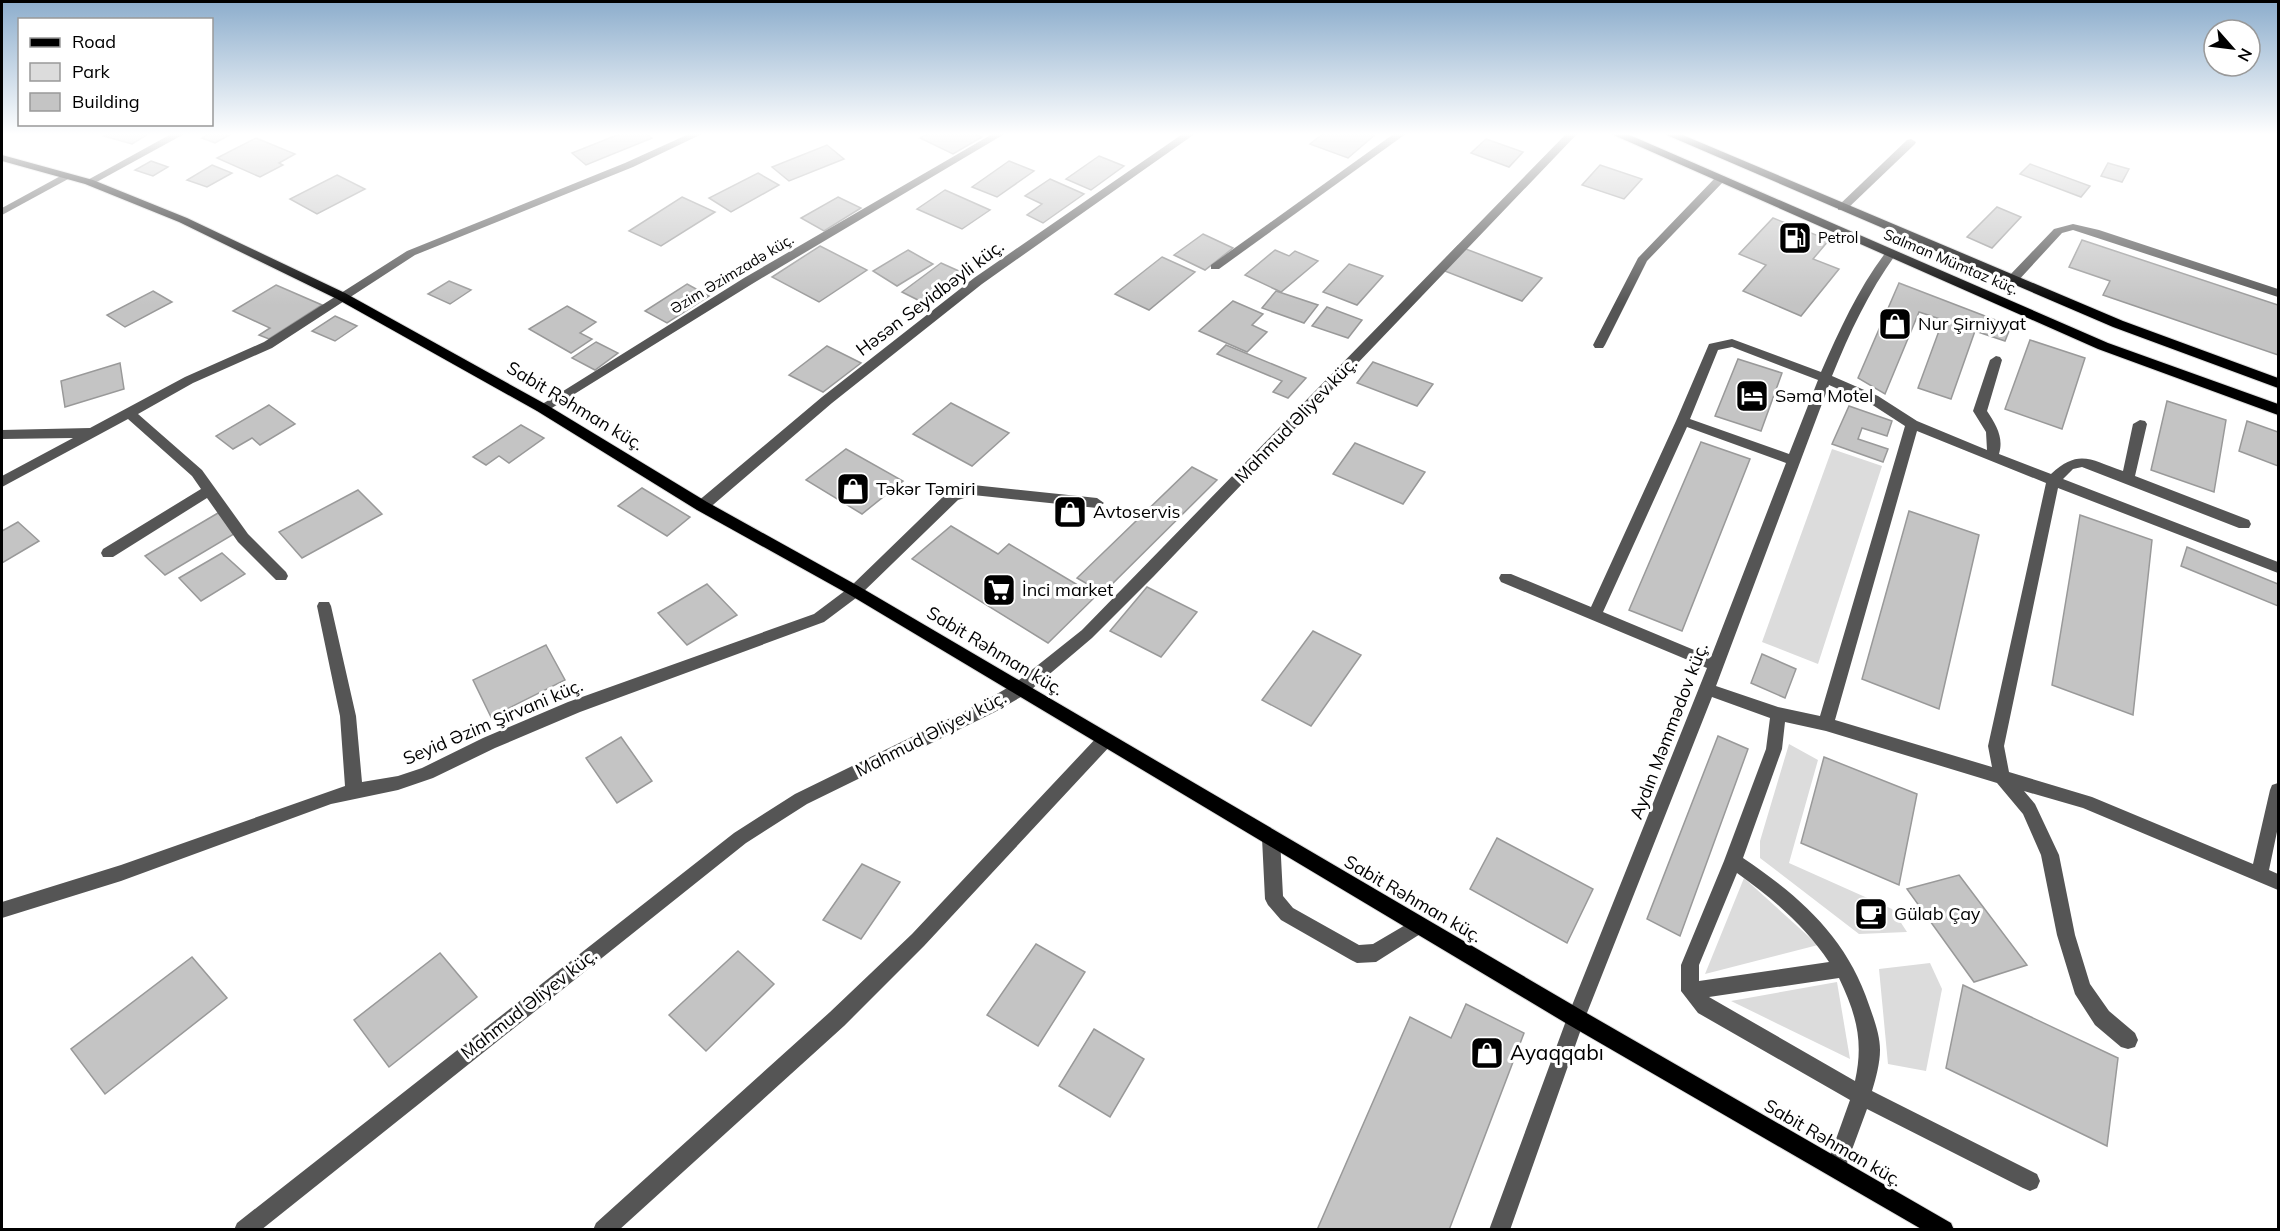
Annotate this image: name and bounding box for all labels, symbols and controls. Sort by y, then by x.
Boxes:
legend [18,18,213,126]
north arrow [2202,18,2262,78]
text: Road [72,30,116,53]
text: N [2234,45,2257,65]
text: Park [72,60,111,83]
text: Building [72,90,140,113]
fuel station icon: Petrol [1777,220,1813,256]
street label: Salman Mümtaz küç. [1881,225,2022,299]
place label: Petrol [1818,228,1858,247]
street label: Əzim Əzimzadə küç. [667,229,797,318]
street label: Həsən Seyidbəyli küç. [851,234,1008,361]
shop icon: Nur Şirniyyat [1877,306,1913,342]
place label: Nur Şirniyyat [1918,312,2026,335]
street label: Mahmud Əliyev küç. [1229,352,1362,488]
street label: Sabit Rəhman küç. [503,356,648,455]
hotel icon: Səma Motel [1734,378,1770,414]
place label: Səma Motel [1775,384,1873,407]
shop icon: Təkər Təmiri [835,471,871,507]
place label: Təkər Təmiri [876,477,976,500]
shop icon: Avtoservis [1052,494,1088,530]
place label: Avtoservis [1093,500,1181,523]
supermarket icon: İnci market [981,572,1017,608]
place label: İnci market [1022,578,1113,601]
street label: Sabit Rəhman küç. [923,601,1068,700]
street label: Aydın Məmmədov küç. [1624,639,1713,822]
street label: Seyid Əzim Şirvani küç. [399,673,586,770]
street label: Mahmud Əliyev küç. [851,685,1010,782]
street label: Sabit Rəhman küç. [1340,850,1486,947]
cafe icon: Gülab Çay [1853,896,1889,932]
place label: Gülab Çay [1894,902,1981,925]
street label: Mahmud Əliyev küç. [456,943,601,1064]
shop icon: Ayaqqabı [1469,1035,1505,1071]
place label: Ayaqqabı [1510,1039,1604,1065]
street label: Sabit Rəhman küç. [1760,1094,1906,1191]

